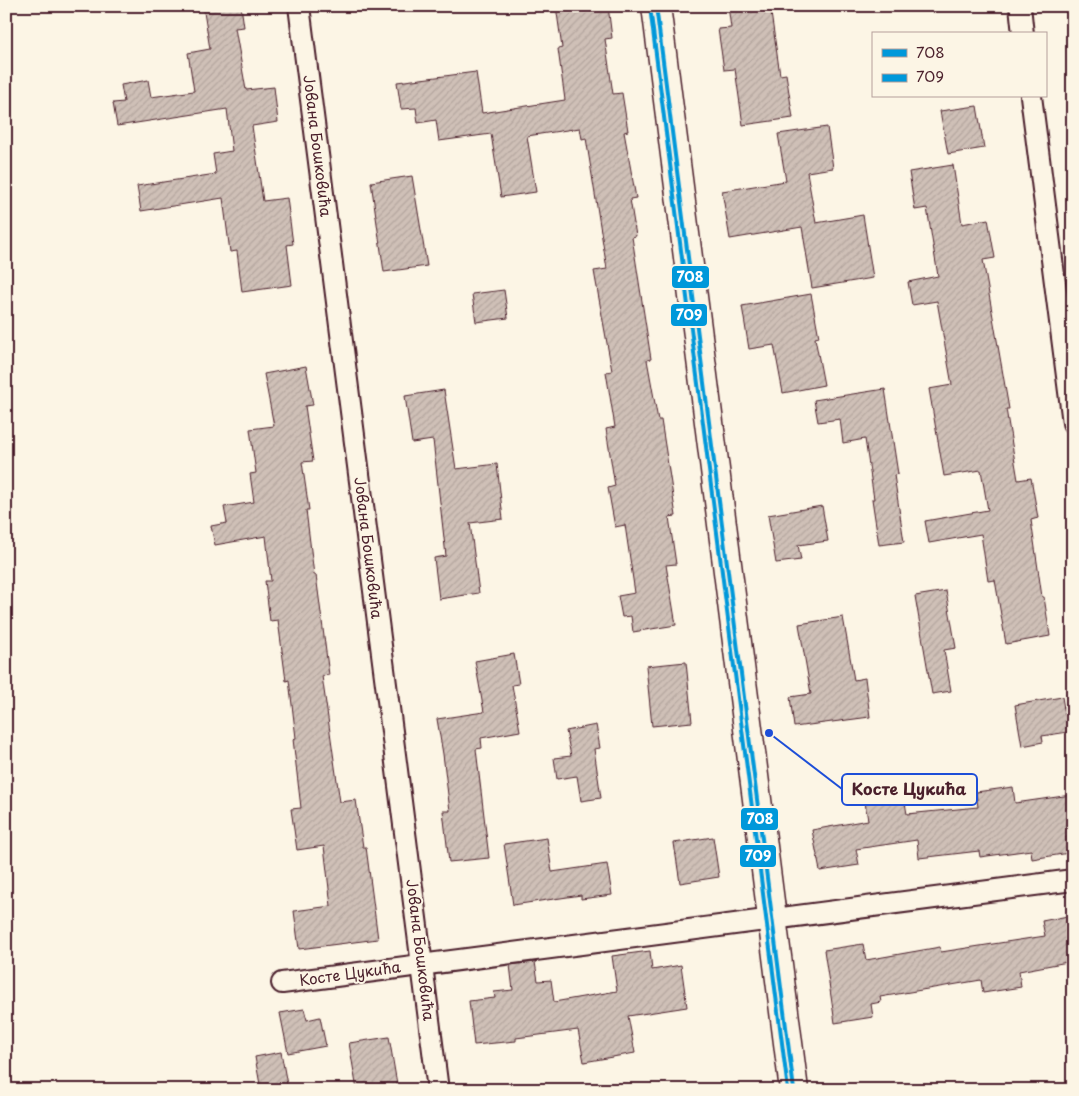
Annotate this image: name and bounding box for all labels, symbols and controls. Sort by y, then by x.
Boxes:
legend [872,32,1046,98]
text: 708 [916,40,945,63]
text: 709 [916,64,944,87]
street label: Јована Бошковића [298,74,339,219]
line badge: 708 [671,265,710,289]
text: 708 [677,266,704,287]
line badge: 709 [670,303,708,327]
text: 709 [676,304,702,325]
street label: Јована Бошковића [349,476,390,621]
callout: Косте Цукића [842,774,977,805]
text: Косте Цукића [852,776,966,800]
line badge: 708 [740,807,779,831]
text: 708 [747,808,774,829]
line badge: 709 [739,844,777,868]
text: 709 [745,845,771,866]
street label: Јована Бошковића [401,878,442,1023]
street label: Косте Цукића [298,954,403,991]

